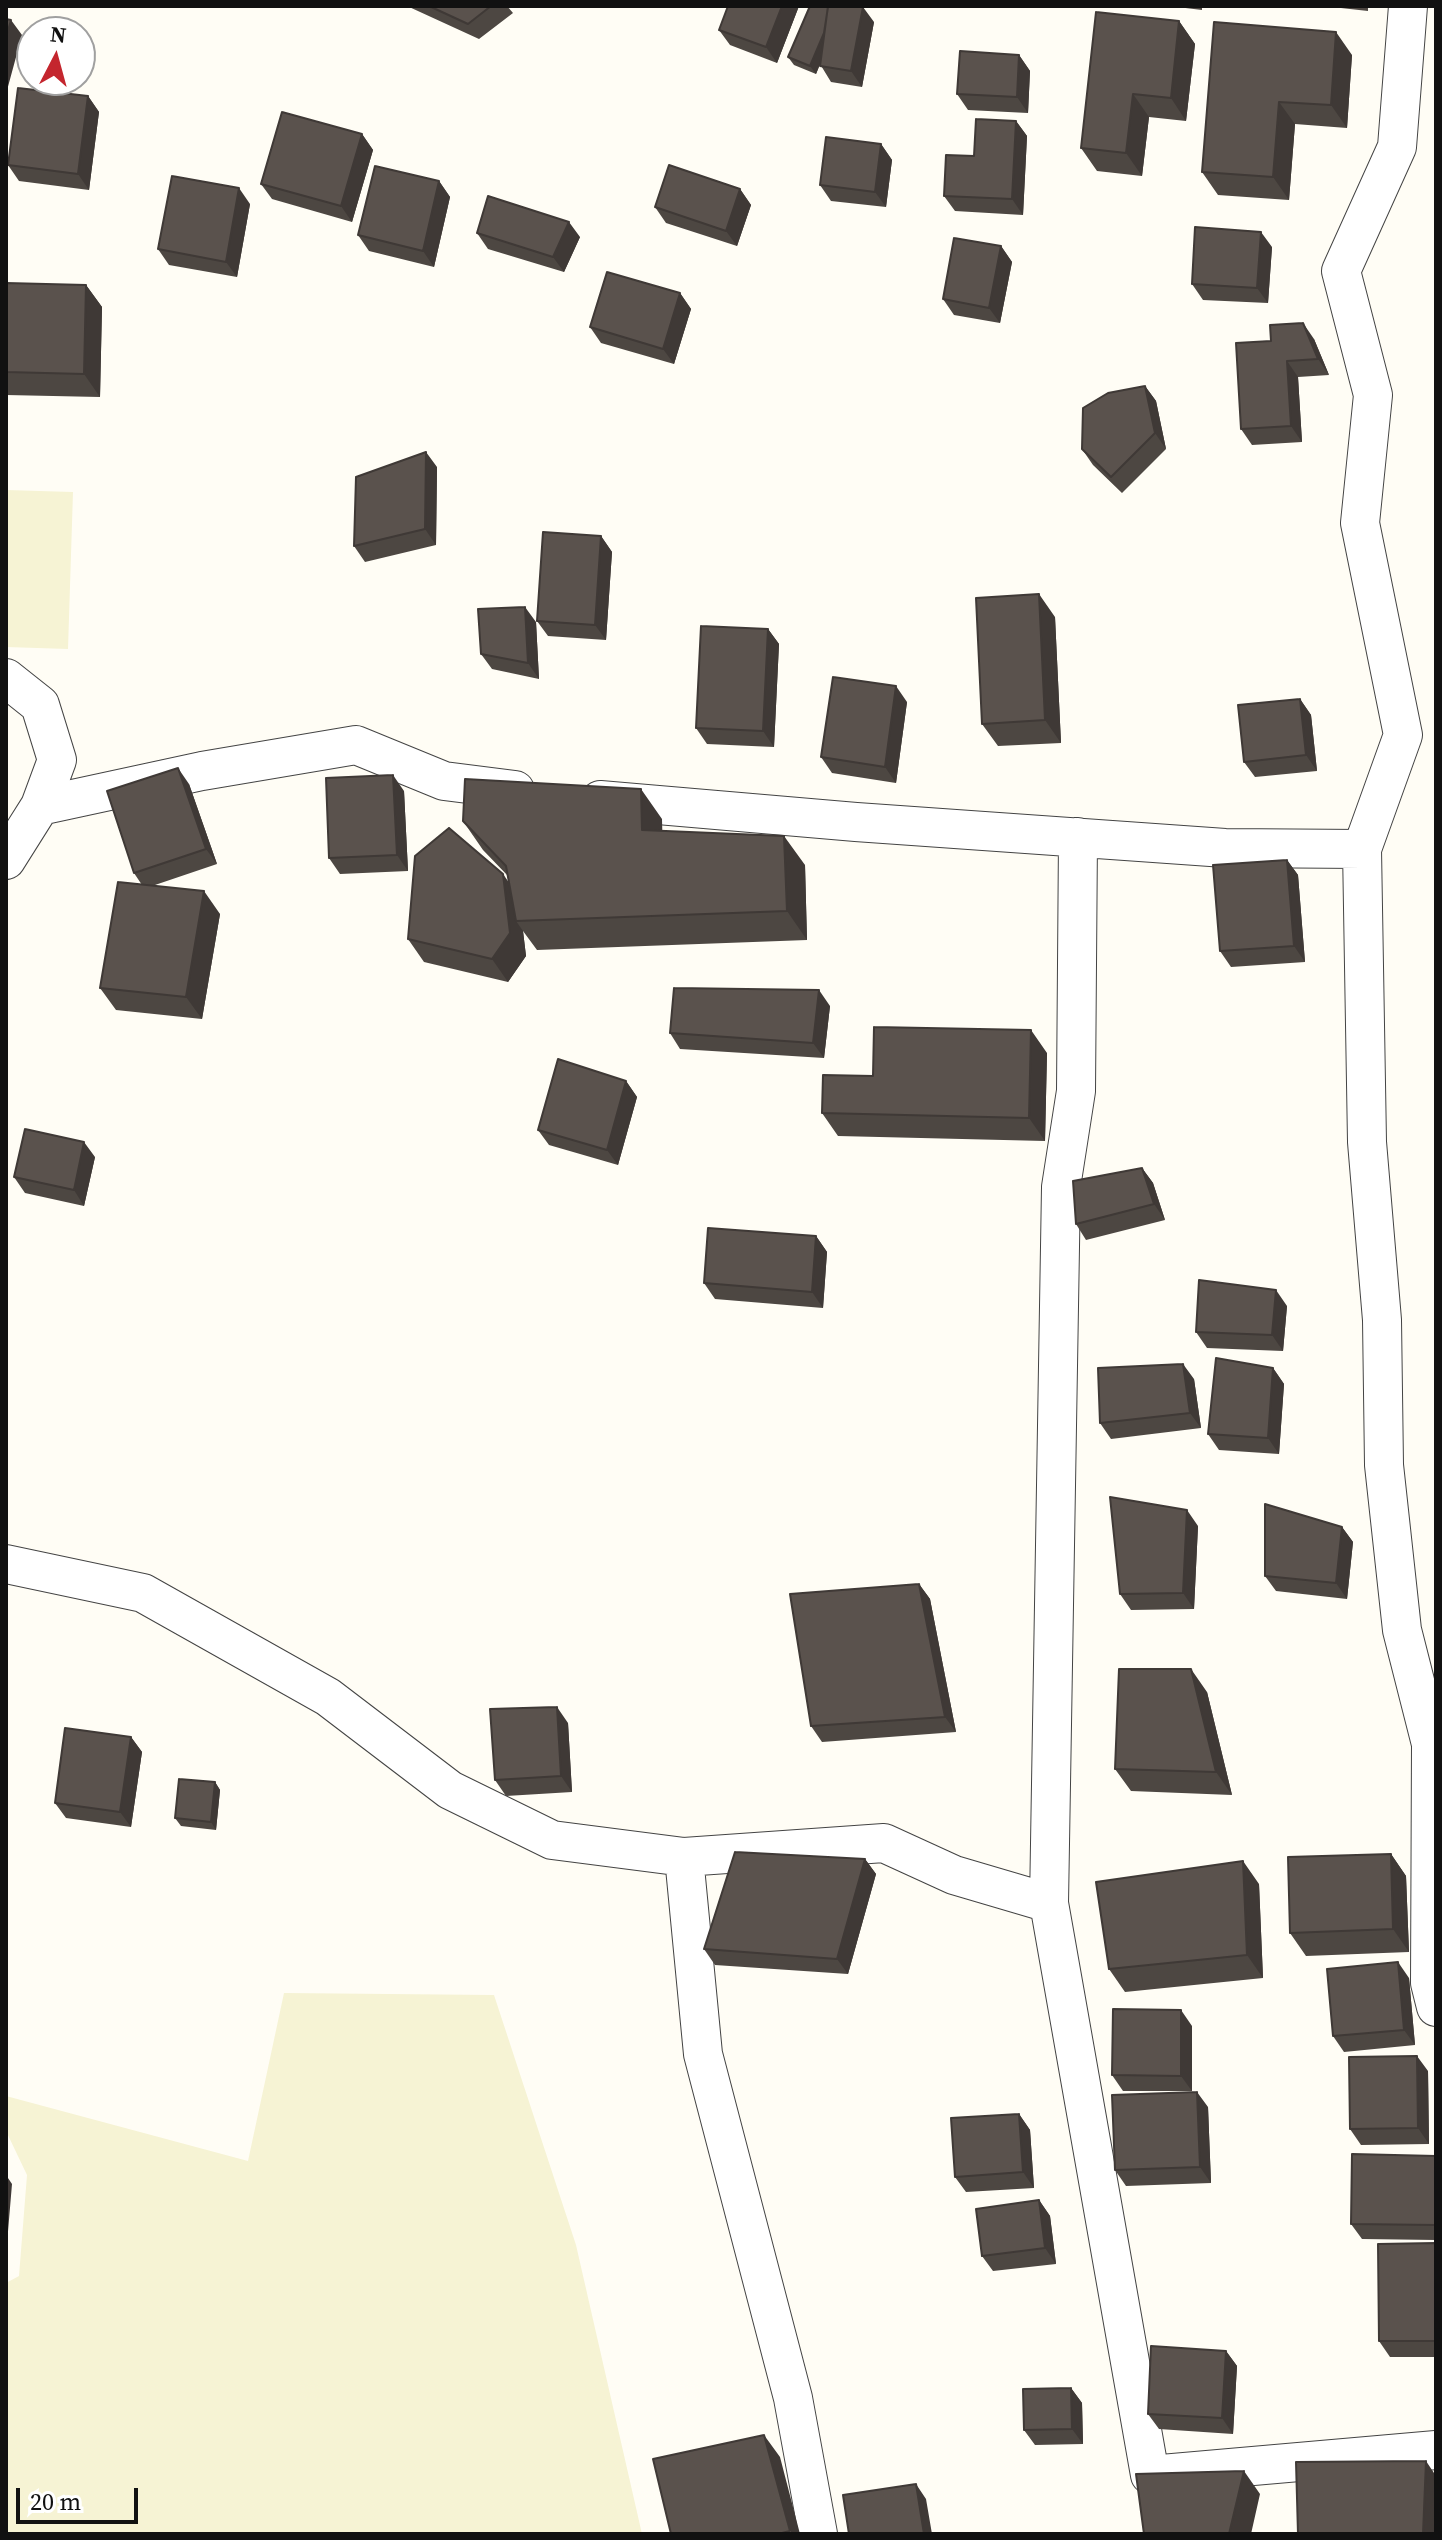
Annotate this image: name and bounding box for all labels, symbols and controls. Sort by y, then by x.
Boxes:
north arrow [16,16,96,96]
text: N [49,18,68,50]
scale bar [20,2472,142,2522]
text: 20 m [30,2485,81,2518]

